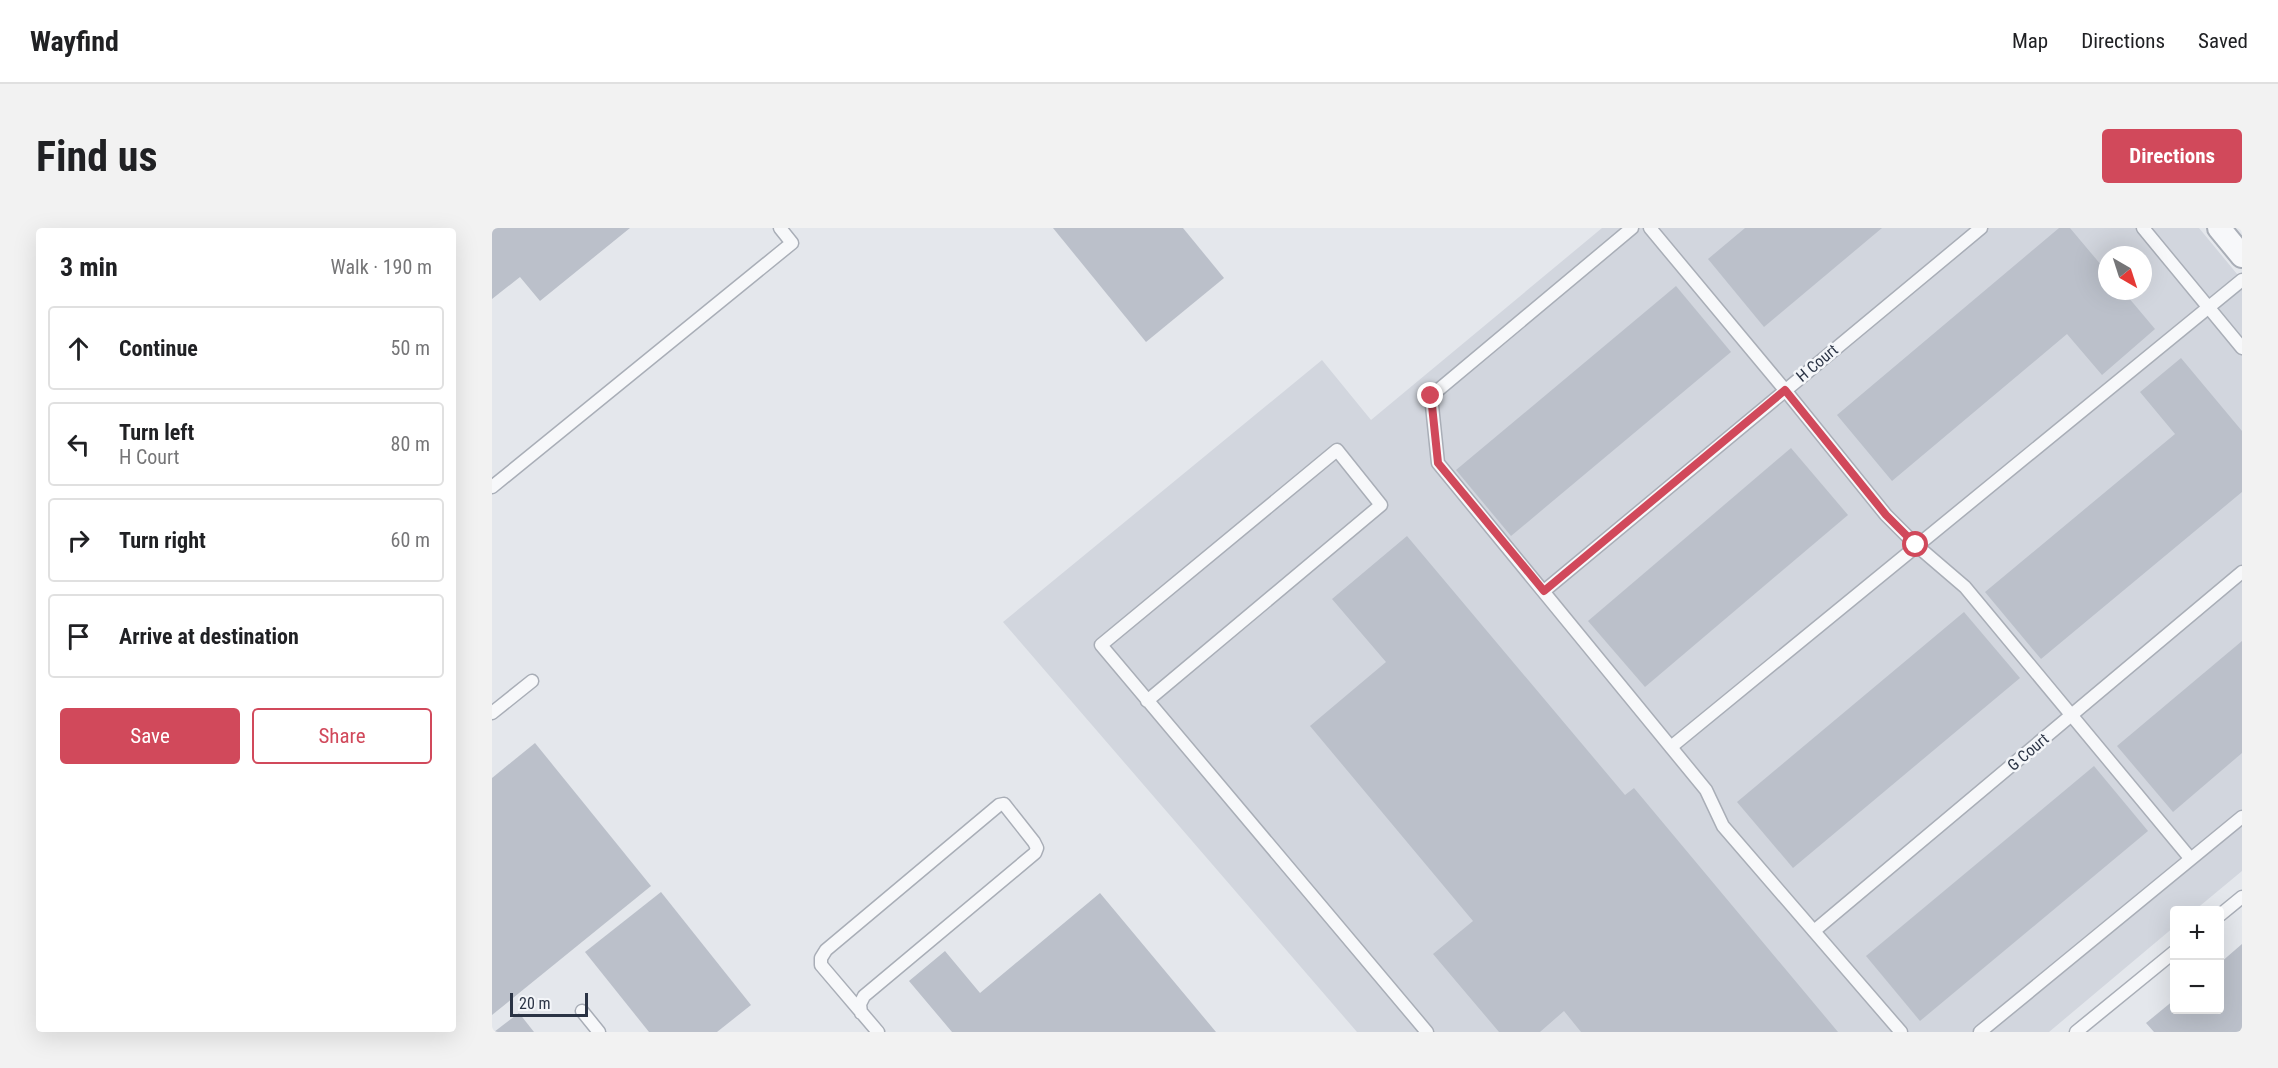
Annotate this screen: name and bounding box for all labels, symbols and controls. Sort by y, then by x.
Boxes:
text: Wayfind [30,25,119,58]
text: Map [2012,29,2048,53]
text: Directions [2081,29,2165,53]
text: Saved [2198,29,2248,53]
button: Directions [2102,129,2242,183]
text: Find us [36,132,157,181]
north arrow [2098,246,2152,300]
text: 3 min [60,252,118,282]
text: Walk · 190 m [331,255,432,279]
icon: ahead [62,332,95,365]
text: Continue [119,336,198,361]
text: 50 m [391,336,430,360]
street label: H Court [1792,340,1842,386]
route end [1417,382,1443,408]
text: Turn left [119,420,194,445]
icon: left [62,428,95,461]
text: 80 m [391,432,430,456]
text: H Court [119,445,180,469]
icon: right [62,524,95,557]
text: Turn right [119,528,206,553]
text: 60 m [391,528,430,552]
route start [1902,531,1928,557]
icon: arrive [62,620,95,653]
text: Arrive at destination [119,624,299,649]
button: Save [60,708,240,764]
button: Share [252,708,432,764]
street label: G Court [2004,729,2053,775]
map controls [2170,906,2224,1014]
button: + [2170,906,2224,960]
button: − [2170,960,2224,1014]
scale bar [510,990,588,1018]
text: 20 m [519,994,551,1013]

